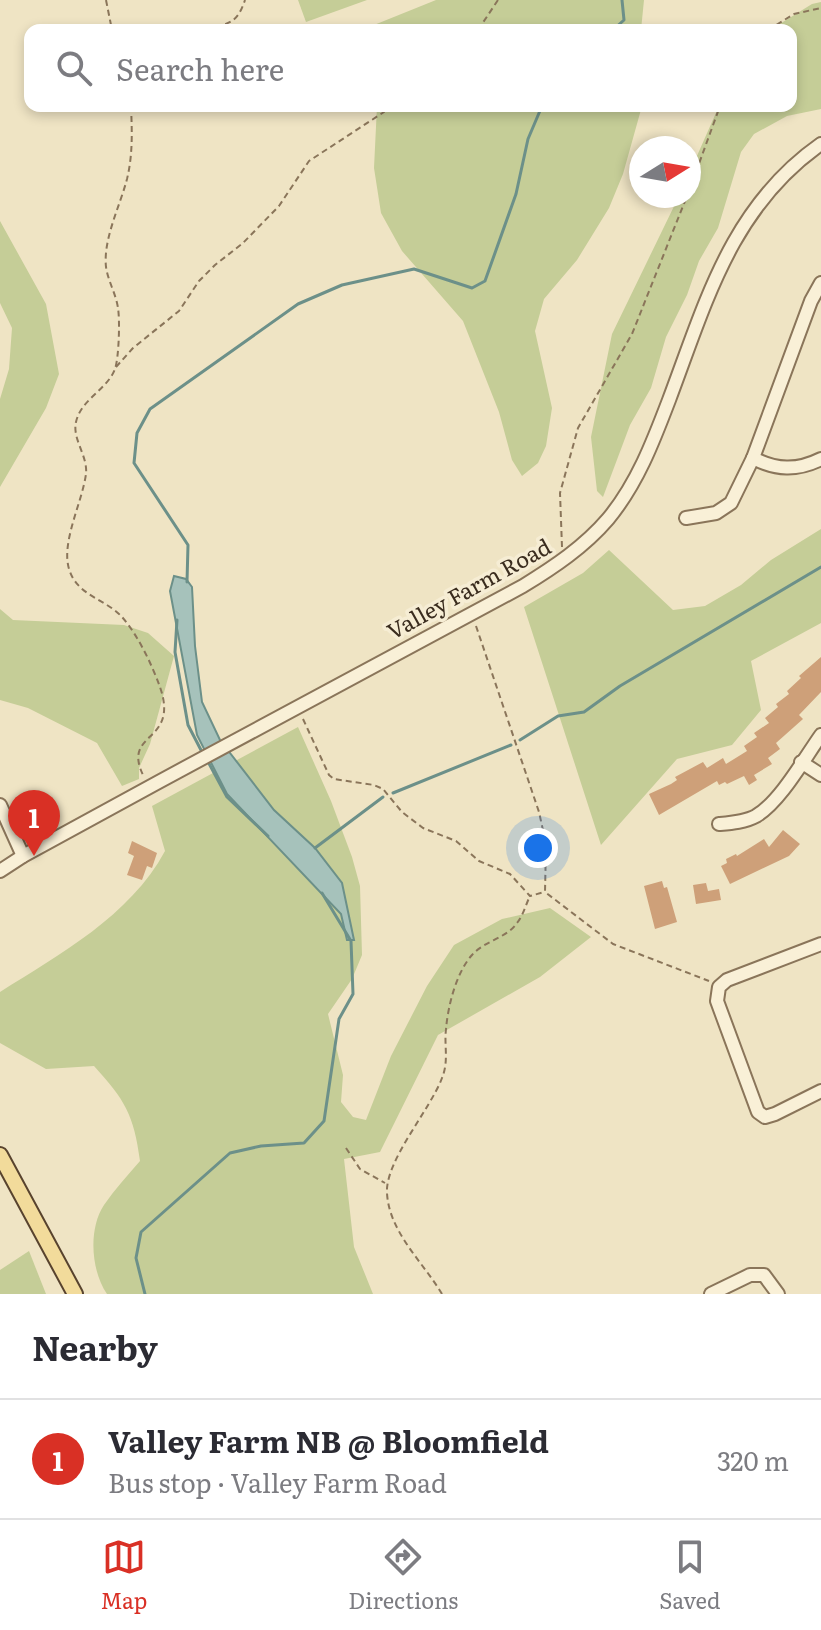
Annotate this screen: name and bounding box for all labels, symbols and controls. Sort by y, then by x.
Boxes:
search box [24,24,797,112]
icon: search [52,46,96,90]
text: Search here [116,46,284,90]
north arrow [629,136,701,208]
street label: Valley Farm Road [380,529,556,646]
pin: 1 [8,790,60,856]
your location [518,828,558,868]
text: Nearby [32,1321,158,1371]
text: Valley Farm NB @ Bloomfield [108,1418,549,1462]
text: 1 [53,1440,63,1479]
text: 320 m [717,1440,789,1479]
text: Bus stop · Valley Farm Road [108,1462,447,1501]
tab: Map [100,1535,147,1616]
tab: Directions [348,1535,458,1616]
tab: Saved [659,1535,721,1616]

